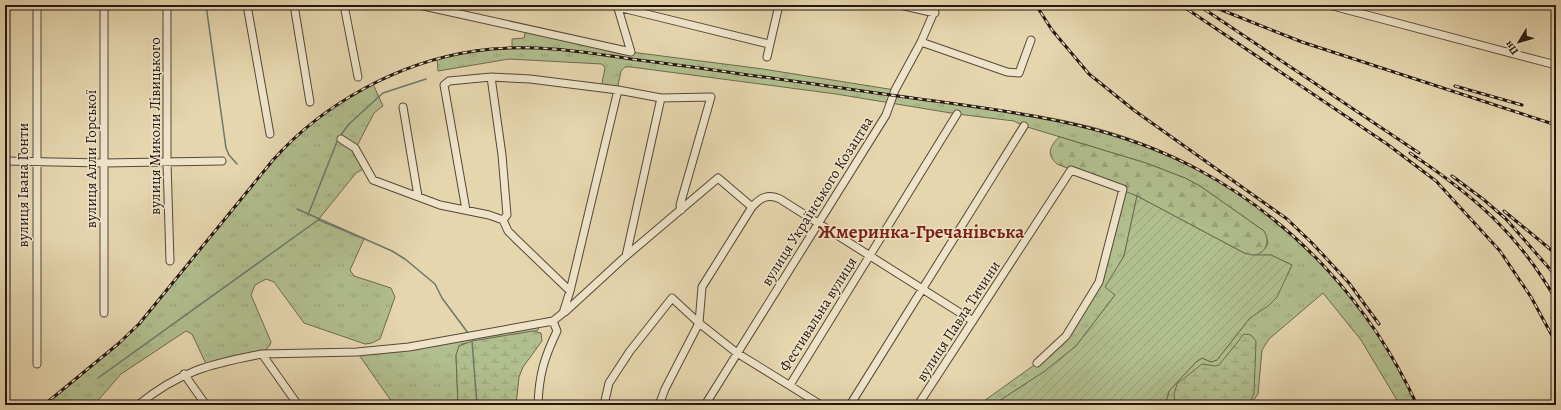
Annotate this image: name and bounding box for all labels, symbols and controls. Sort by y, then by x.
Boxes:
north arrow [1499,22,1539,62]
street label: вулиця Миколи Лівицького [145,37,165,215]
text: Пн [1501,37,1522,58]
street label: вулиця Алли Горської [81,90,101,228]
street label: вулиця Українського Козацтва [756,112,878,290]
street label: вулиця Івана Гонти [13,122,33,247]
district label: Жмеринка-Гречанівська [818,219,1025,245]
street label: Фестивальна вулиця [775,253,861,375]
street label: вулиця Павла Тичини [911,256,1005,385]

